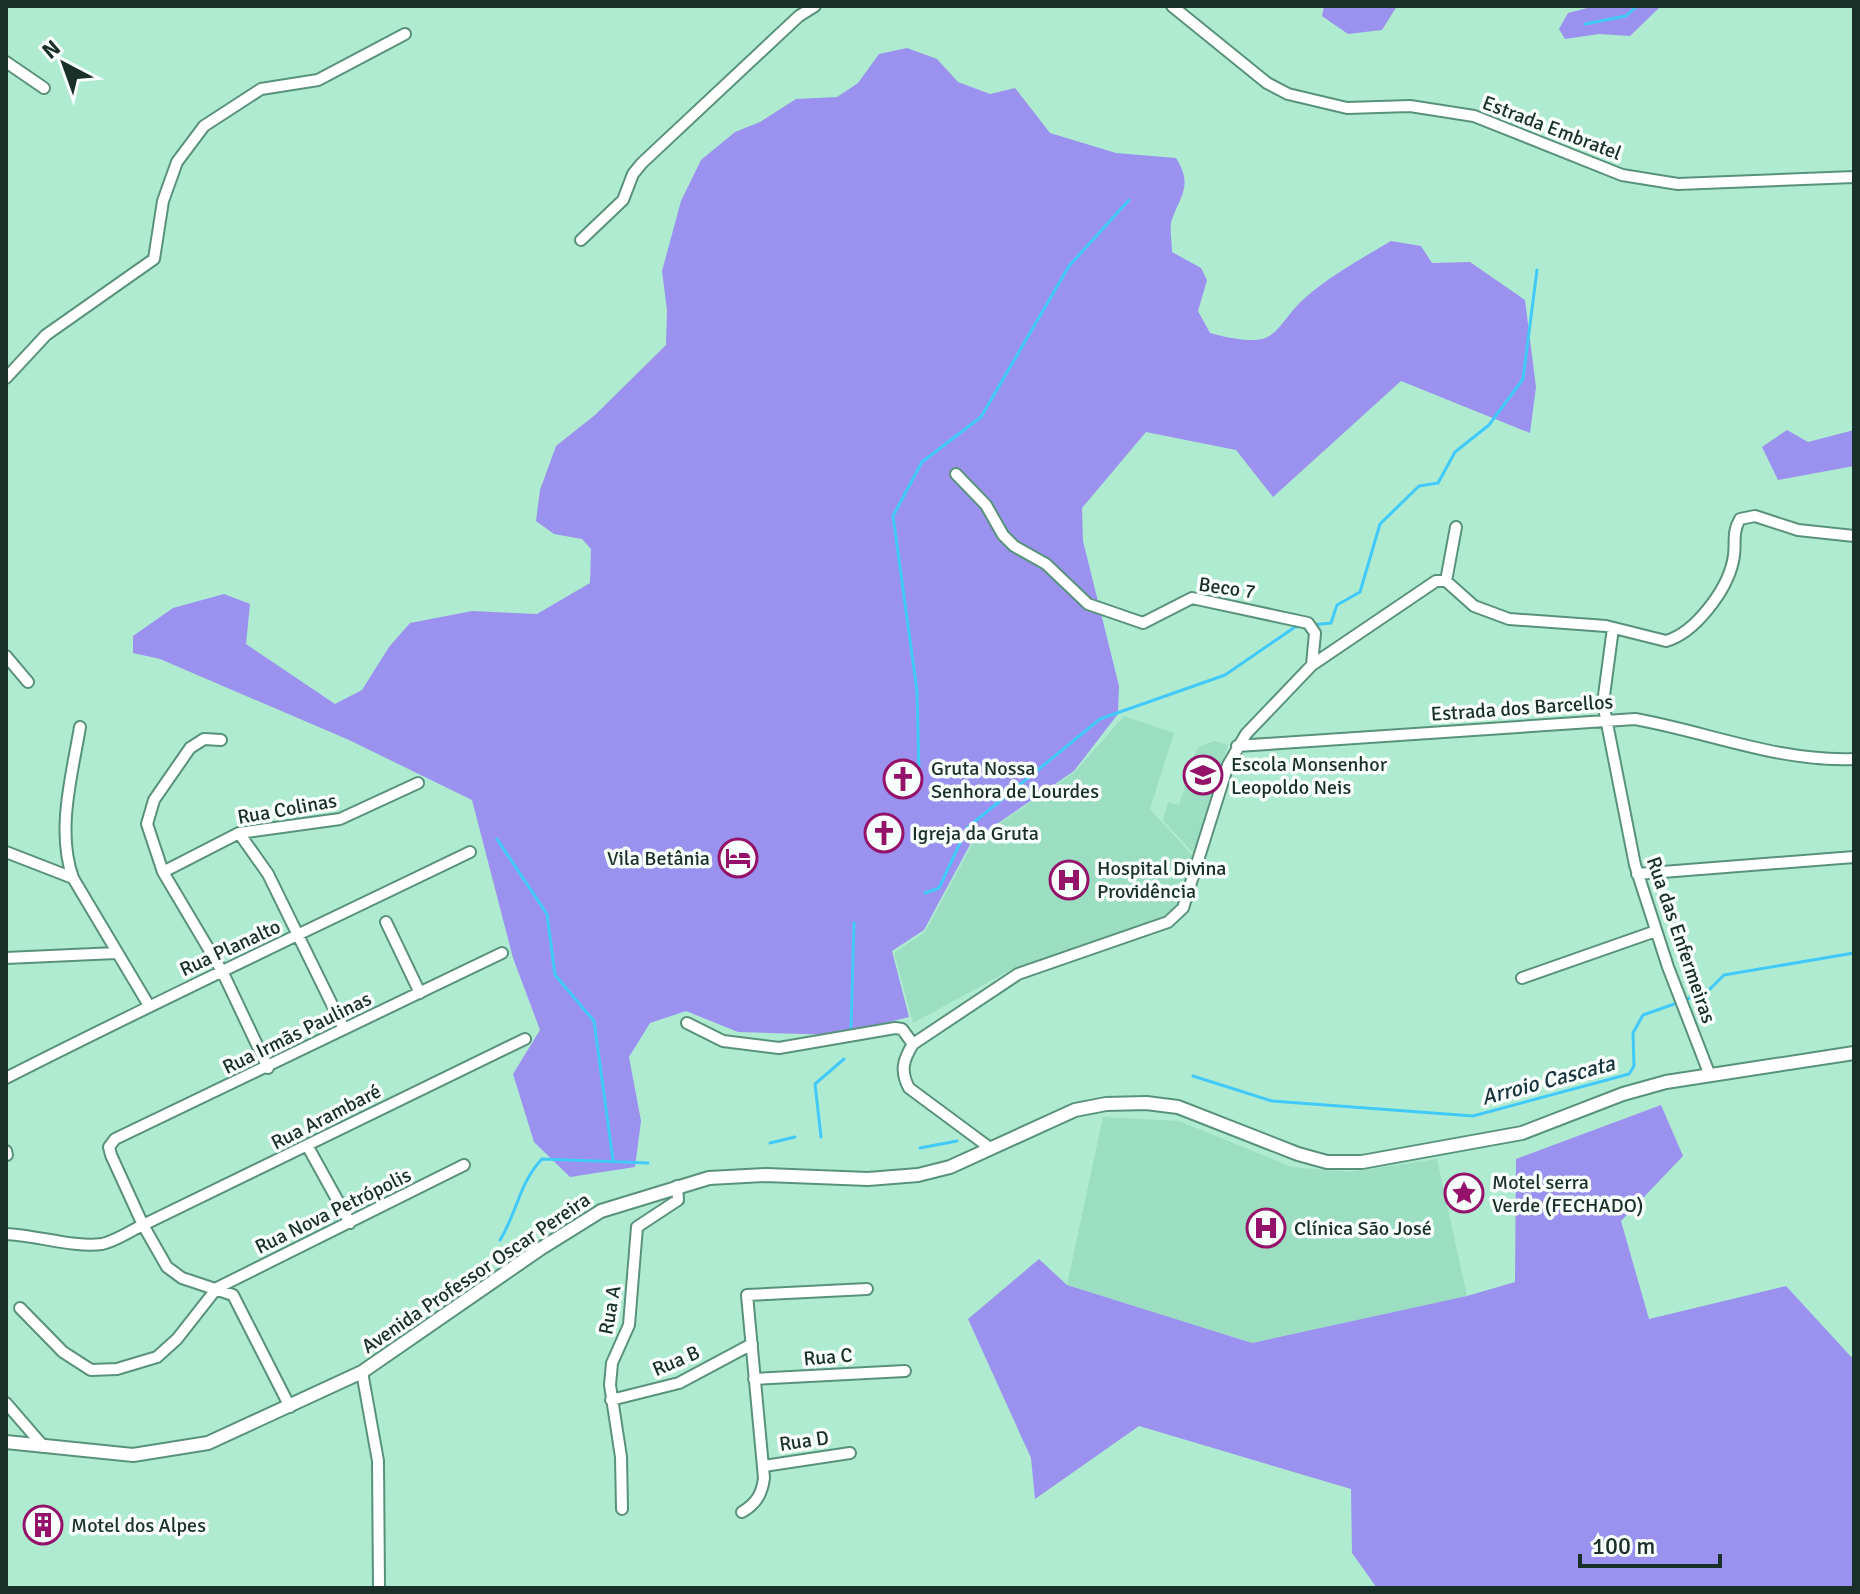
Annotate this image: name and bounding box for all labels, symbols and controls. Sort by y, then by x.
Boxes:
north arrow [24,24,104,104]
text: N [37,34,66,64]
street label: Estrada Embratel [1479,90,1625,166]
street label: Beco 7 [1197,572,1257,604]
street label: Estrada dos Barcellos [1430,689,1614,727]
place label: Escola Monsenhor Leopoldo Neis [1231,752,1388,800]
school or university icon: Escola Monsenhor Leopoldo Neis [1182,754,1224,796]
place label: Gruta Nossa Senhora de Lourdes [931,756,1099,804]
church icon: Gruta Nossa Senhora de Lourdes [882,758,924,800]
street label: Rua Colinas [235,788,339,830]
church icon: Igreja da Gruta [863,812,905,854]
place label: Igreja da Gruta [912,821,1039,846]
hotel icon: Vila Betânia [717,837,759,879]
place label: Vila Betânia [607,846,710,871]
street label: Rua das Enfermeiras [1641,853,1721,1027]
place label: Hospital Divina Providência [1097,856,1226,904]
hospital icon: Hospital Divina Providência [1048,859,1090,901]
street label: Rua Planalto [176,914,284,982]
street label: Rua Irmãs Paulinas [218,986,376,1080]
water label: Arroio Cascata [1478,1049,1618,1111]
street label: Rua Arambaré [267,1079,385,1155]
street label: Rua Nova Petrópolis [251,1162,415,1260]
place label: Motel serra Verde (FECHADO) [1492,1170,1643,1218]
place icon: Motel serra Verde (FECHADO) [1443,1172,1485,1214]
street label: Avenida Professor Oscar Pereira [357,1187,595,1359]
hospital icon: Clínica São José [1245,1207,1287,1249]
place label: Clínica São José [1294,1216,1432,1241]
street label: Rua A [593,1284,627,1336]
street label: Rua B [648,1340,704,1382]
street label: Rua C [802,1342,854,1372]
street label: Rua D [777,1425,831,1457]
building icon: Motel dos Alpes [22,1504,64,1546]
place label: Motel dos Alpes [71,1513,206,1538]
scale bar [1580,1518,1720,1568]
text: 100 m [1592,1531,1655,1561]

